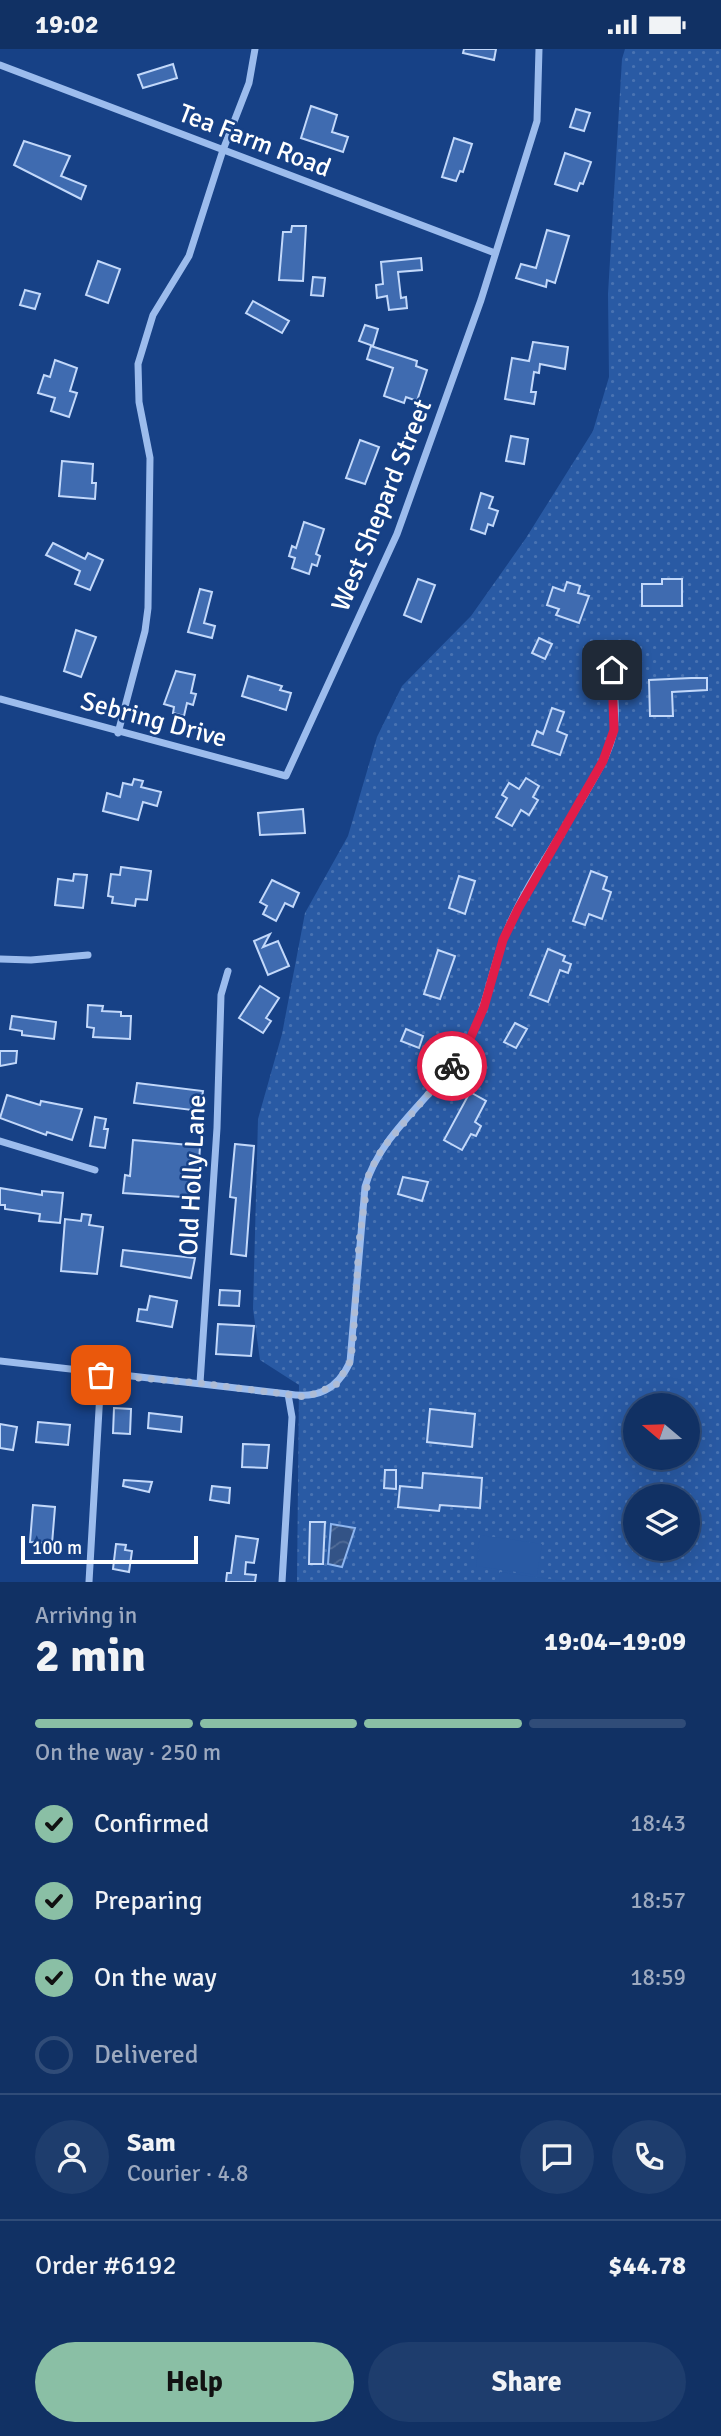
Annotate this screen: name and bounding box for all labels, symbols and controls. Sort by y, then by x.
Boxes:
text: 19:02 [35,9,99,41]
street label: Tea Farm Road [174,97,335,185]
street label: West Shepard Street [325,395,439,616]
pin [582,640,642,700]
icon: home [593,651,631,689]
street label: Sebring Drive [77,685,230,755]
courier [417,1031,487,1101]
icon: bike [433,1047,471,1085]
street label: Old Holly Lane [173,1094,213,1256]
pin [71,1345,131,1405]
icon: bag [82,1356,120,1394]
north arrow [623,1393,700,1470]
map controls [623,1393,700,1561]
button: layers [623,1484,700,1561]
scale bar [21,1533,198,1565]
text: 100 m [32,1536,82,1560]
text: Arriving in [35,1601,137,1630]
text: 19:04–19:09 [544,1626,686,1658]
text: 2 min [35,1628,146,1684]
text: On the way · 250 m [35,1738,221,1767]
icon: check [35,1805,73,1843]
text: Confirmed [94,1808,209,1840]
text: 18:43 [630,1809,686,1838]
icon: check [35,1882,73,1920]
text: Preparing [94,1885,202,1917]
text: 18:57 [630,1886,686,1915]
icon: check [35,1959,73,1997]
text: On the way [94,1962,217,1994]
text: 18:59 [630,1963,686,1992]
text: Delivered [94,2039,199,2071]
button: person [35,2120,109,2194]
button: chat [520,2120,594,2194]
button: phone [612,2120,686,2194]
text: Sam [127,2127,176,2159]
text: Courier · 4.8 [127,2159,248,2188]
text: Order #6192 [35,2250,176,2282]
text: $44.78 [608,2250,686,2282]
button: Help [35,2342,354,2422]
button: Share [368,2342,686,2422]

